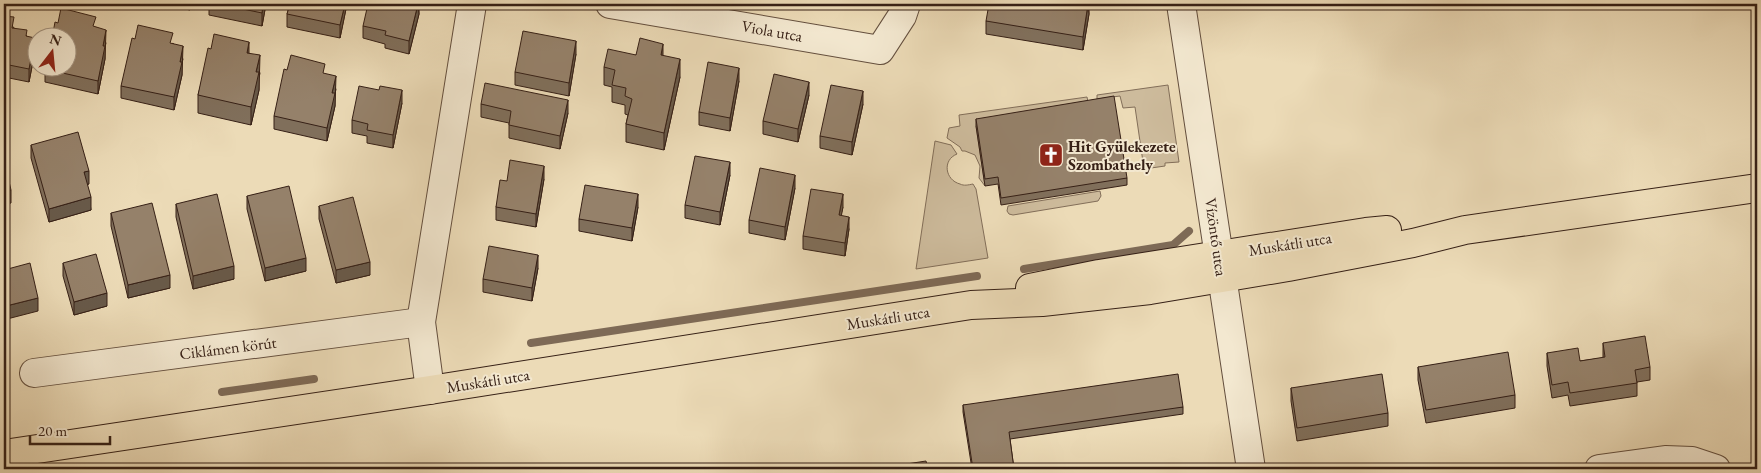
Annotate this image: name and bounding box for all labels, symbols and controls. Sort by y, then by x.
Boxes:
street label: Viola utca [740,15,805,47]
north arrow [28,28,78,78]
text: N [48,29,64,50]
place label: Hit Gyülekezete Szombathely [1068,136,1176,175]
church icon: Hit Gyülekezete Szombathely [1038,142,1064,168]
street label: Vízöntő utca [1200,196,1232,278]
street label: Muskátli utca [1247,227,1334,261]
street label: Muskátli utca [845,301,932,335]
street label: Ciklámen körút [178,332,278,364]
street label: Muskátli utca [445,364,532,398]
scale bar [30,413,110,445]
text: 20 m [38,421,67,440]

